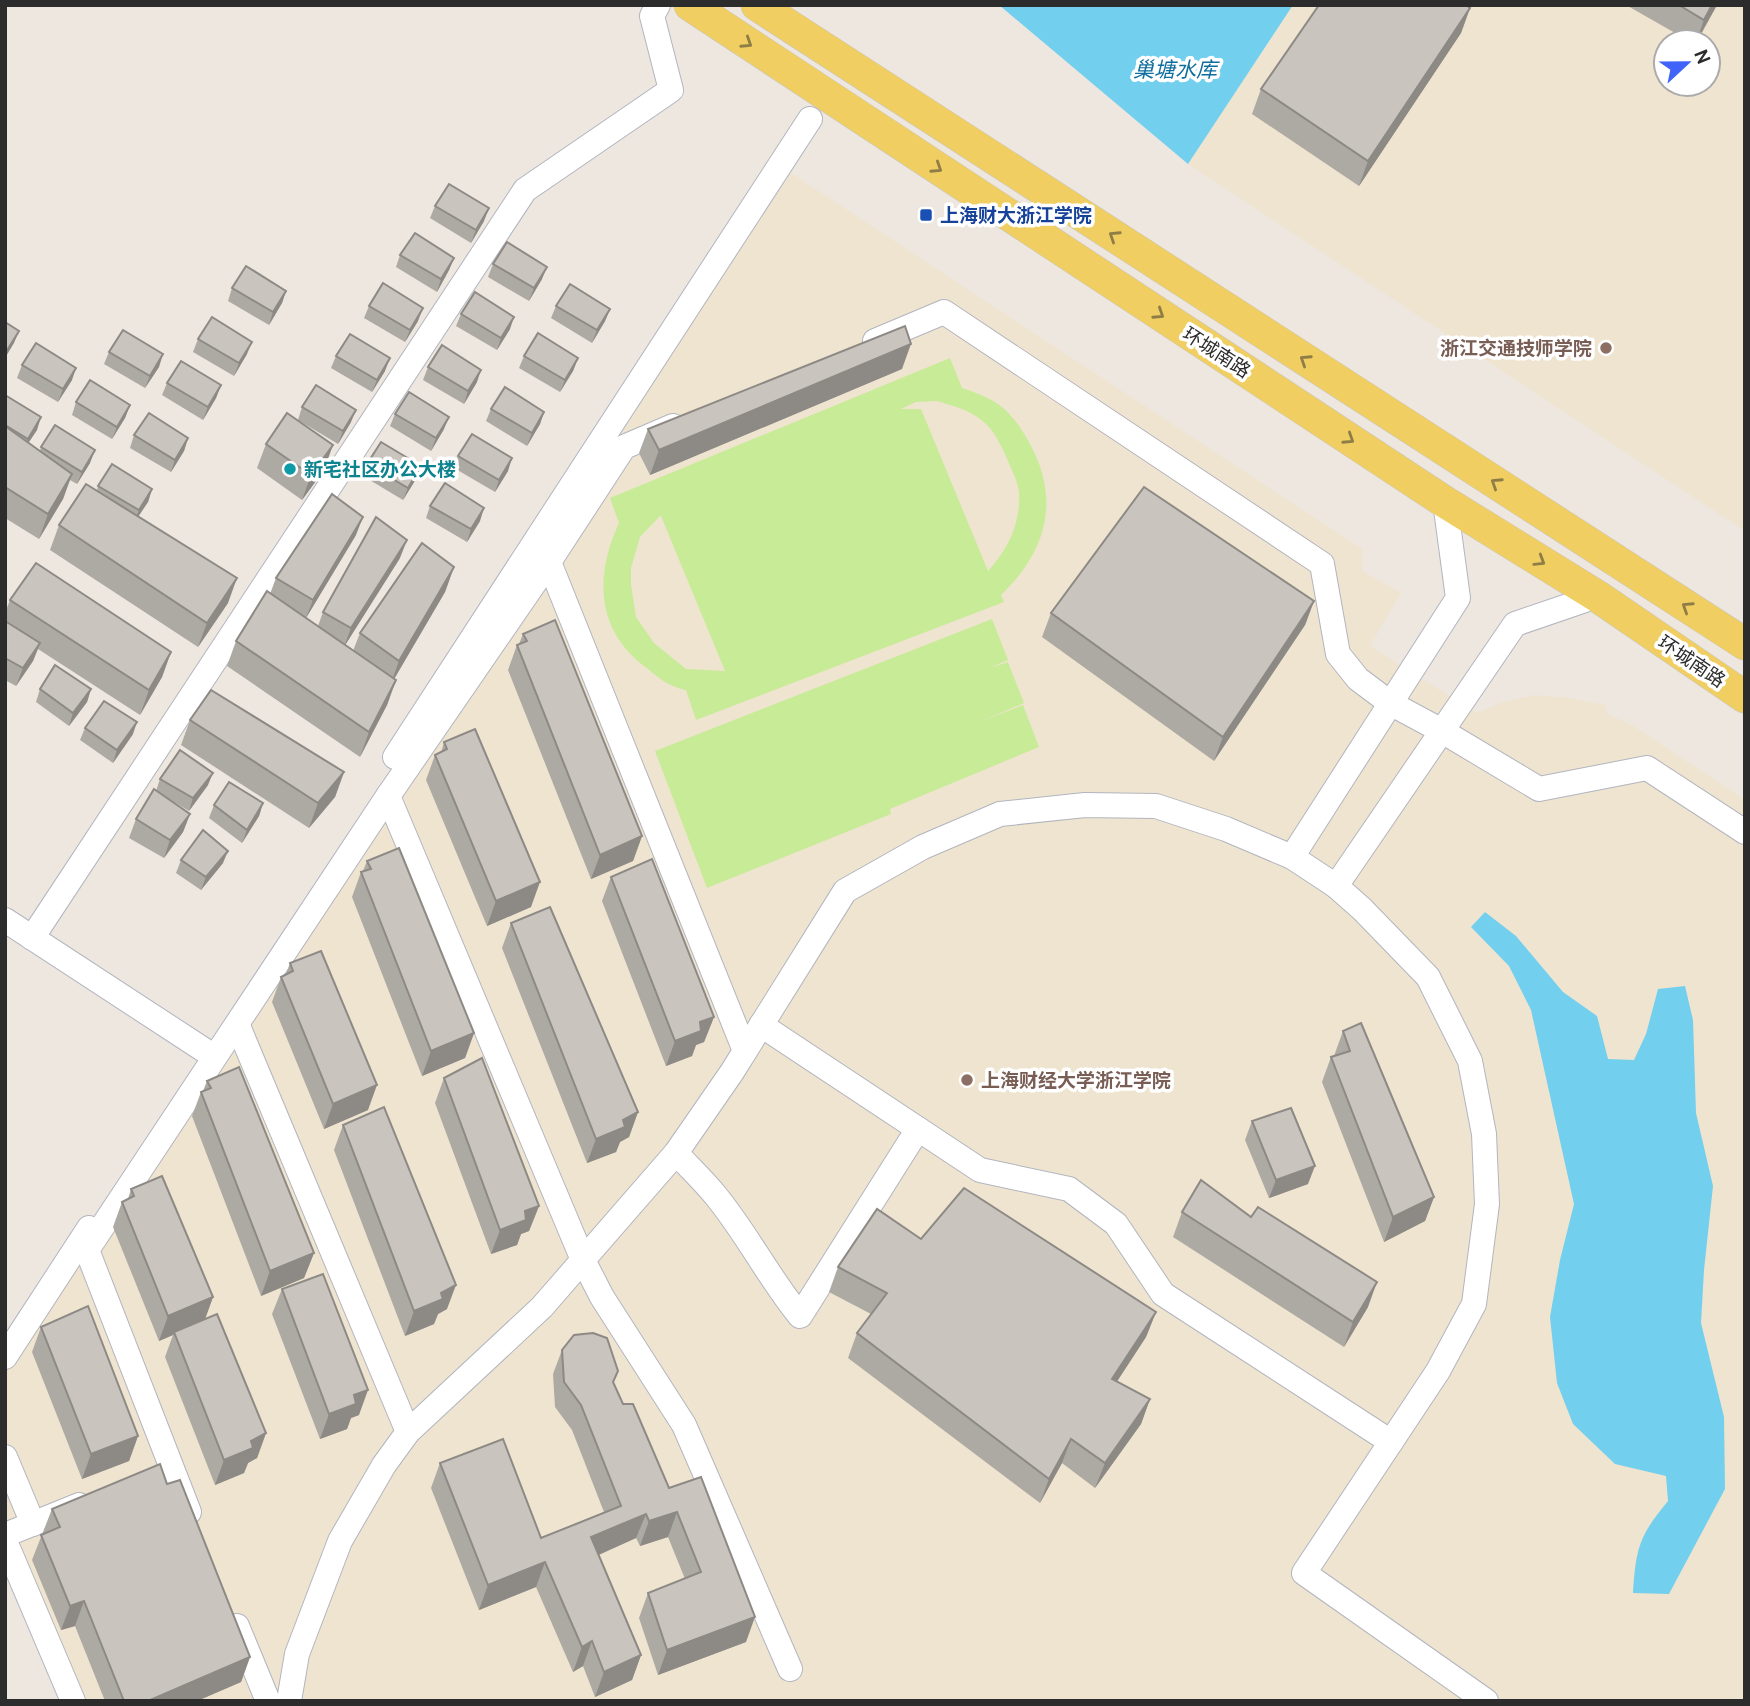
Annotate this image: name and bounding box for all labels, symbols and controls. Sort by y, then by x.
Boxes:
north arrow [1652,28,1722,98]
one-way arrow [739,35,752,47]
text: N [1689,46,1715,67]
water label: 巢塘水库 [1133,57,1220,82]
one-way arrow [929,160,942,172]
place label: 上海财大浙江学院 [940,204,1092,227]
marker: 上海财大浙江学院 [918,207,934,223]
one-way arrow [1109,232,1122,245]
one-way arrow [1151,305,1164,318]
street label: 环城南路 [1179,322,1255,383]
place label: 浙江交通技师学院 [1440,337,1592,360]
marker: 浙江交通技师学院 [1598,340,1614,356]
one-way arrow [1300,355,1313,368]
one-way arrow [1341,431,1354,444]
place label: 新宅社区办公大楼 [304,458,456,481]
marker: 新宅社区办公大楼 [282,461,298,477]
one-way arrow [1491,479,1504,492]
one-way arrow [1533,553,1546,566]
one-way arrow [1682,602,1695,615]
street label: 环城南路 [1654,631,1730,692]
place label: 上海财经大学浙江学院 [981,1069,1171,1092]
marker: 上海财经大学浙江学院 [959,1072,975,1088]

